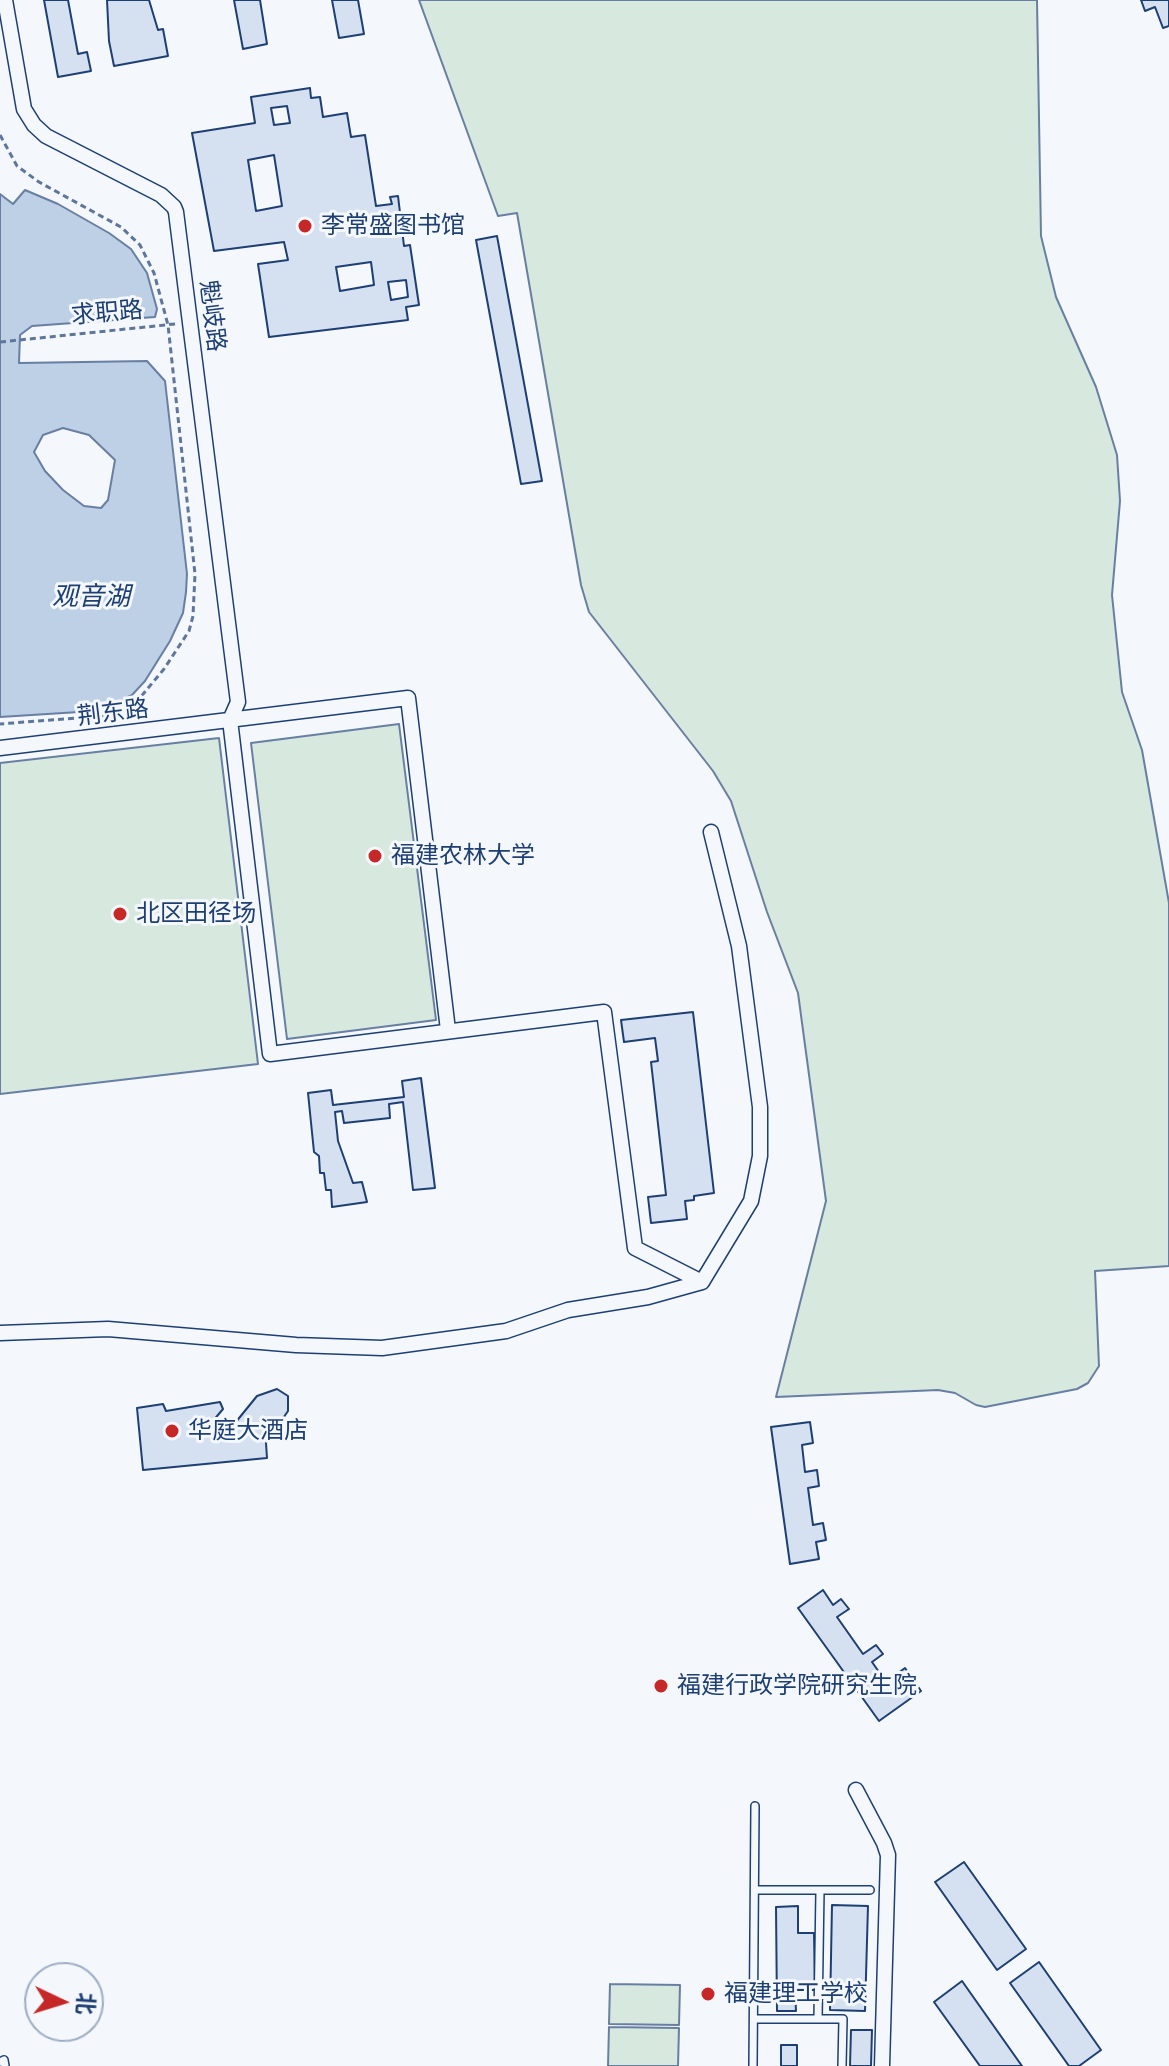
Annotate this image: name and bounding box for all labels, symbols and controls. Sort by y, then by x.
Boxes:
place label: 李常盛图书馆 [321,212,465,240]
marker: 李常盛图书馆 [296,217,314,235]
street label: 魁岐路 [193,279,231,353]
street label: 求职路 [70,296,144,330]
water label: 观音湖 [52,581,130,613]
street label: 荆东路 [76,694,150,732]
place label: 福建农林大学 [391,842,535,870]
marker: 福建农林大学 [366,847,384,865]
place label: 北区田径场 [136,900,256,928]
marker: 北区田径场 [111,905,129,923]
place label: 华庭大酒店 [188,1417,308,1445]
marker: 华庭大酒店 [163,1422,181,1440]
place label: 福建行政学院研究生院 [677,1672,917,1700]
marker: 福建行政学院研究生院 [652,1677,670,1695]
north arrow [24,1962,104,2042]
place label: 福建理工学校 [724,1980,868,2008]
marker: 福建理工学校 [699,1985,717,2003]
text: 北 [71,1992,101,2015]

